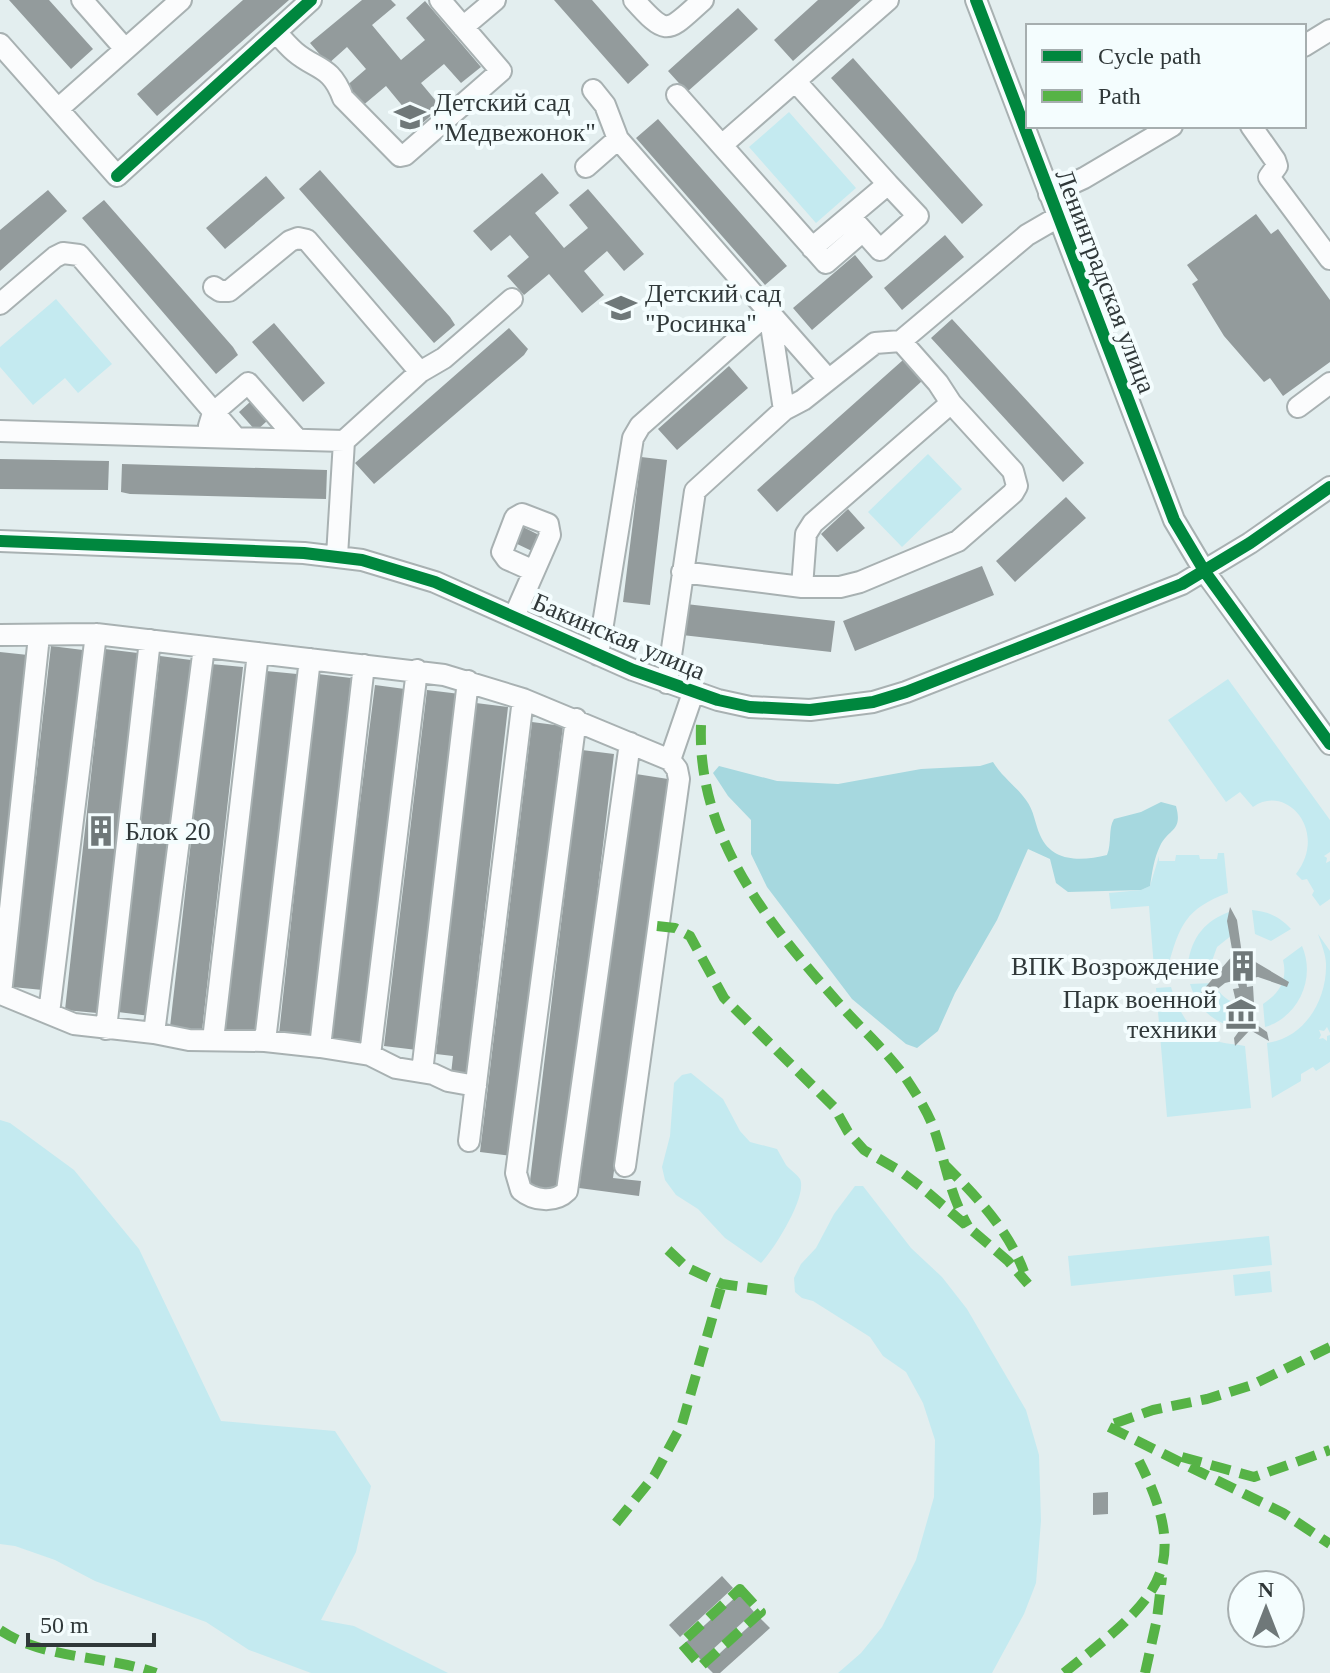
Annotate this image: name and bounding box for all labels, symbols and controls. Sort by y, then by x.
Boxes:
legend [1026,24,1306,128]
text: Cycle path [1098,43,1201,69]
text: Path [1098,83,1141,109]
place label: Детский сад "Медвежонок" [434,88,596,147]
school or university icon: Детский сад "Медвежонок" [393,100,427,134]
street label: Ленинградская улица [1050,165,1162,397]
place label: Детский сад "Росинка" [645,279,781,338]
school or university icon: Детский сад "Росинка" [604,291,638,325]
street label: Бакинская улица [528,587,710,686]
building icon: Блок 20 [84,814,118,848]
place label: Блок 20 [125,817,211,846]
building icon: ВПК Возрождение [1226,949,1260,983]
place label: ВПК Возрождение [1011,952,1219,981]
place label: Парк военной техники [1063,985,1217,1044]
museum icon: Парк военной техники [1224,997,1258,1031]
north arrow [1226,1569,1306,1649]
text: N [1258,1577,1274,1602]
scale bar [28,1597,154,1647]
text: 50 m [40,1612,89,1638]

